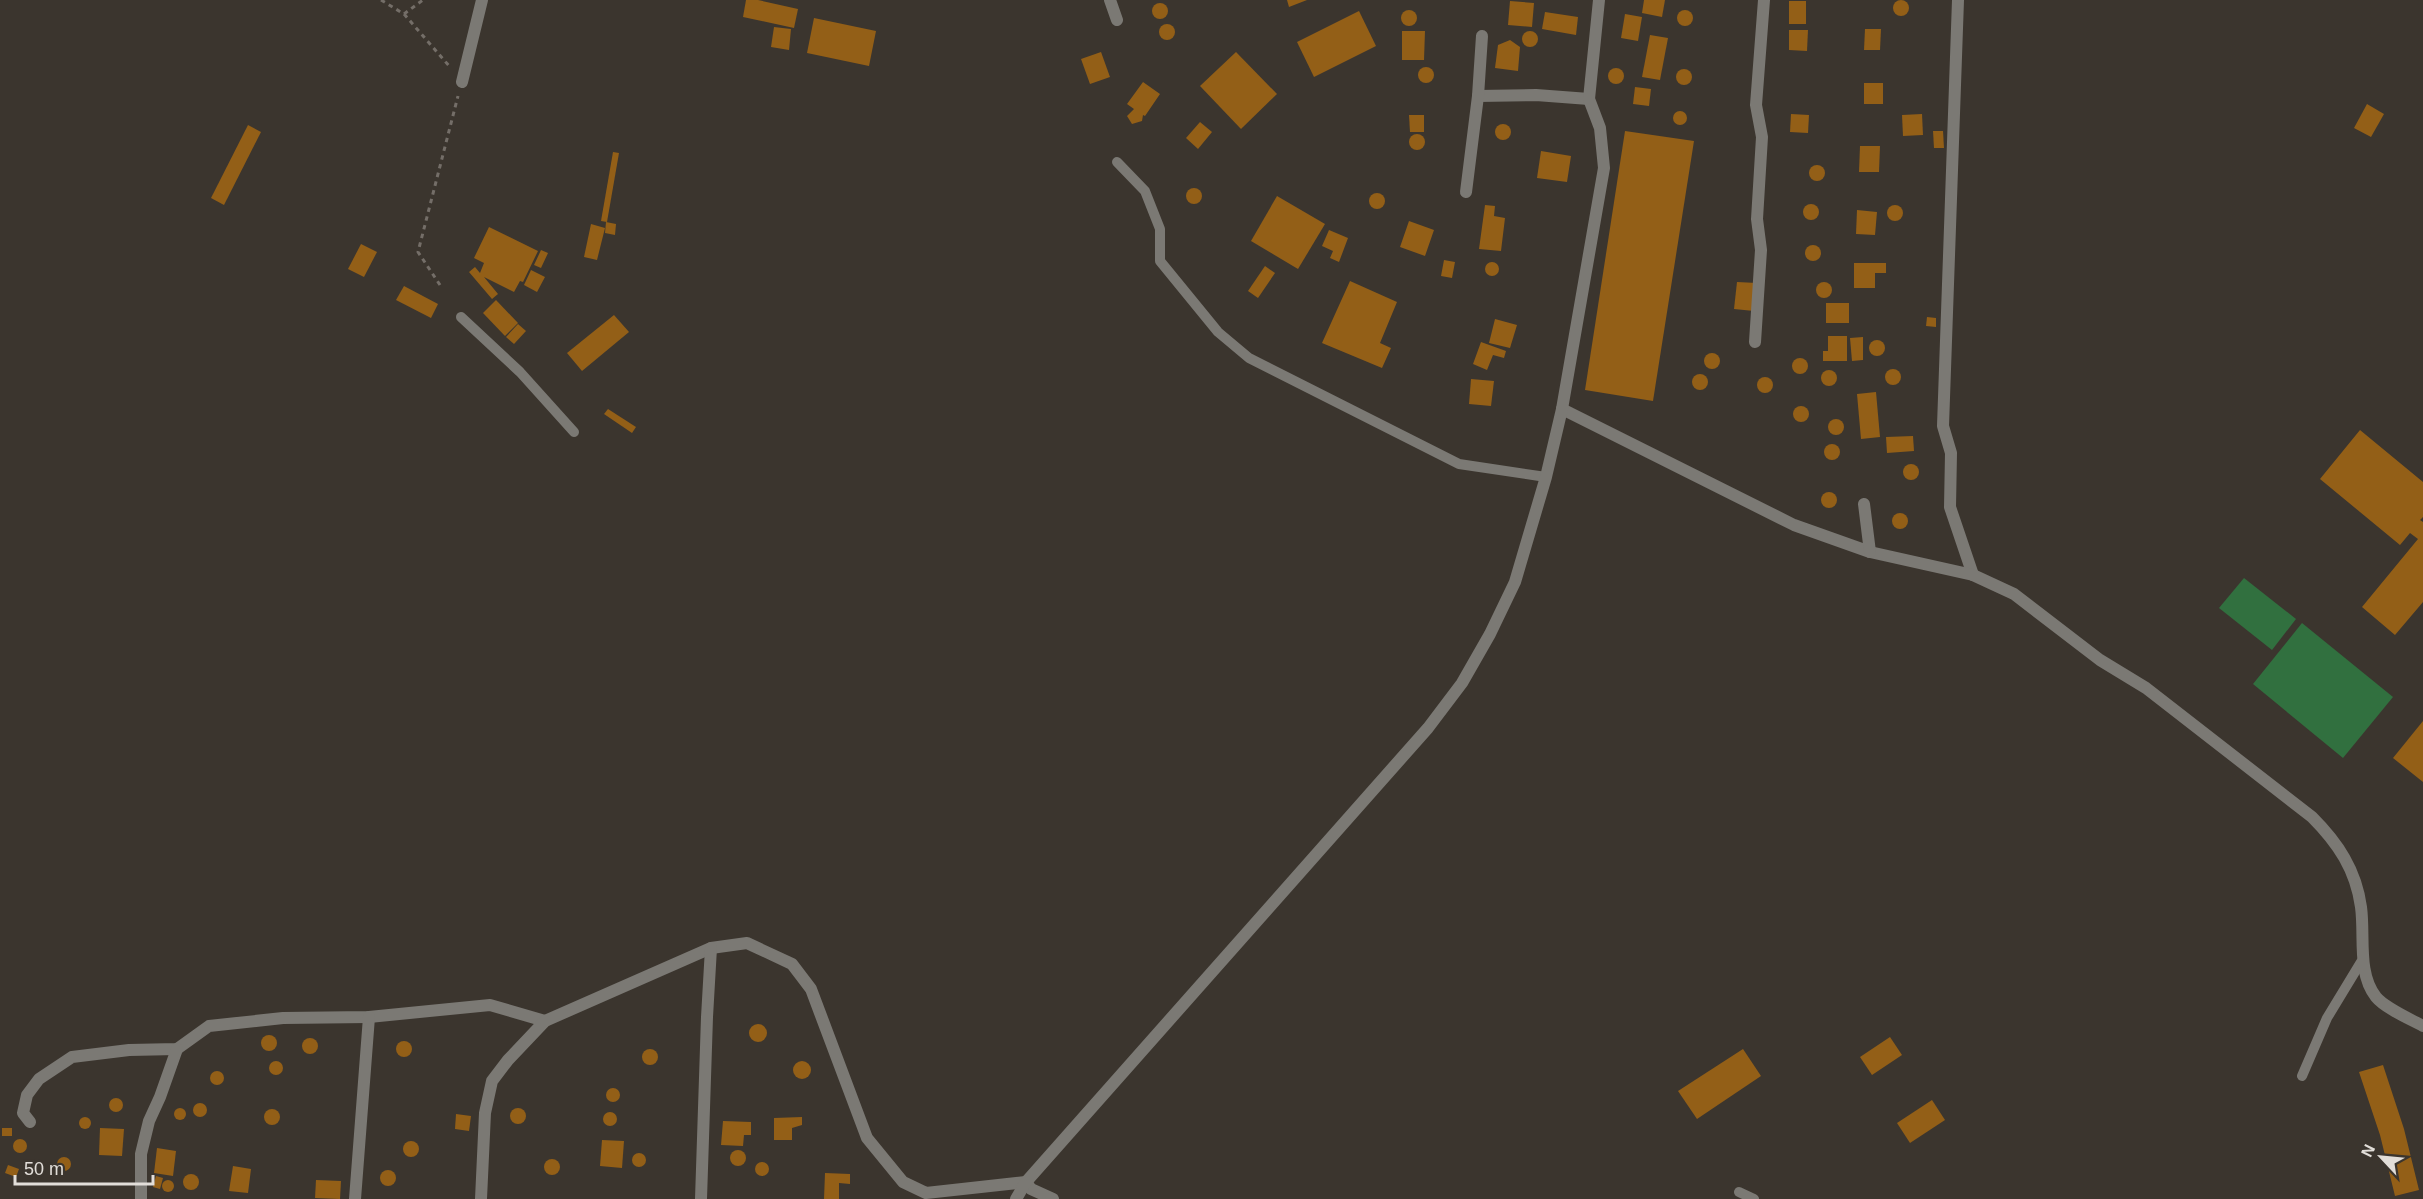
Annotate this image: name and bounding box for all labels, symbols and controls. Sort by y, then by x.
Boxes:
north arrow [2351,1127,2411,1187]
text: N [2358,1142,2378,1160]
scale bar [15,1148,153,1186]
text: 50 m [24,1159,64,1179]

